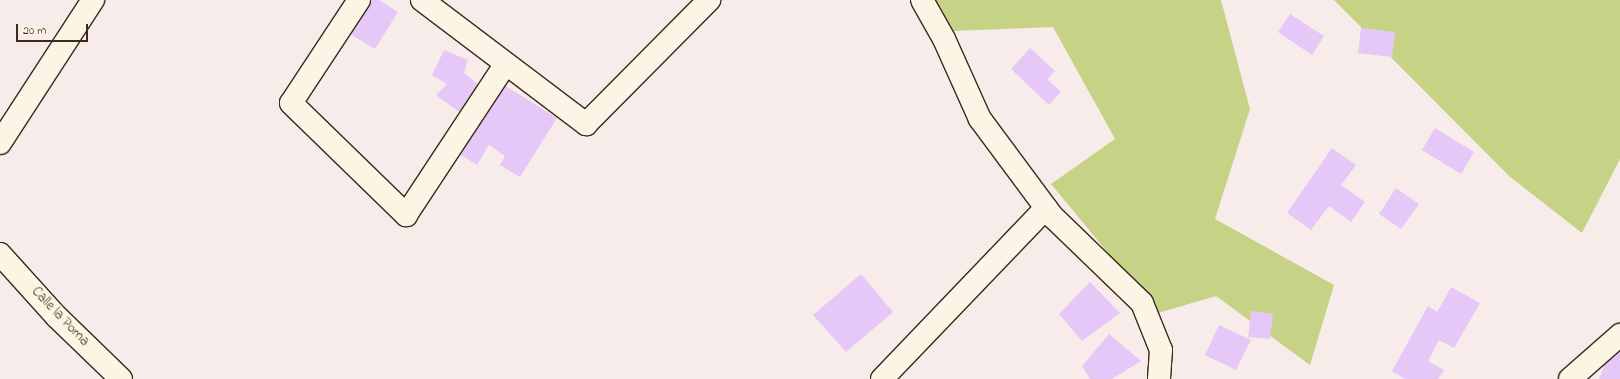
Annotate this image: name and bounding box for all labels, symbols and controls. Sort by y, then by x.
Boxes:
scale bar [18,16,90,42]
text: 20 m [23,22,46,40]
street label: Calle la Poma [28,284,92,350]

